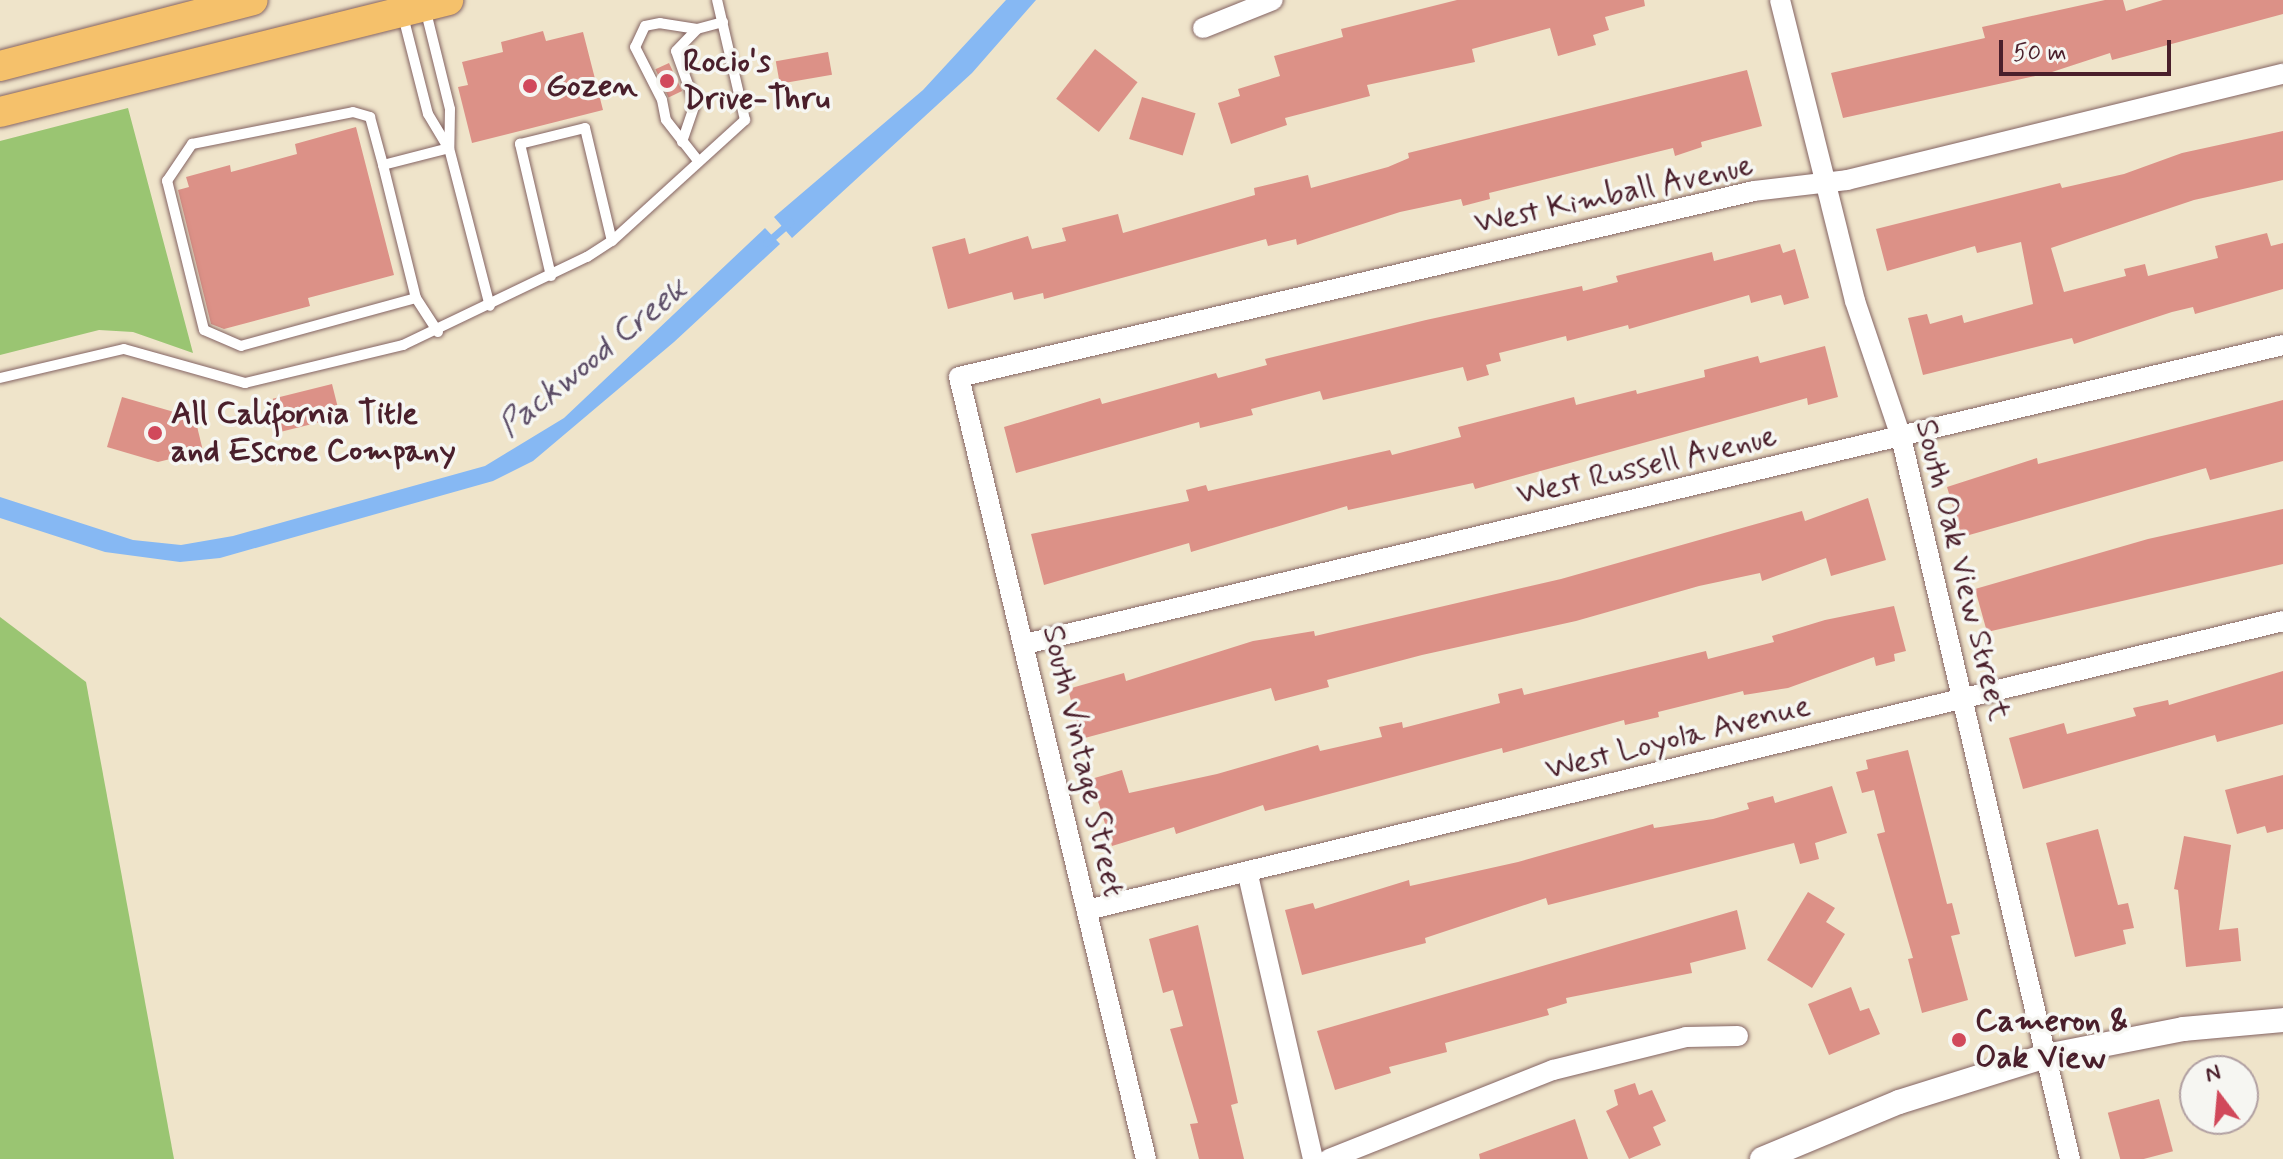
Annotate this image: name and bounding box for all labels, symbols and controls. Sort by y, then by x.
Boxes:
scale bar [2003,24,2175,74]
text: 50 m [2013,38,2067,69]
place label: Rocio's Drive-Thru [683,44,830,119]
place label: Gozen [546,67,638,105]
marker: Rocio's Drive-Thru [658,72,676,90]
marker: Gozen [521,77,539,95]
street label: West Kimball Avenue [1467,146,1761,244]
water label: Packwood Creek [491,270,695,446]
place label: All California Title and Escroe Company [171,396,452,471]
street label: West Russell Avenue [1509,416,1785,516]
street label: South Oak View Street [1907,418,2017,722]
marker: All California Title and Escroe Company [146,424,164,442]
street label: South Vintage Street [1032,619,1134,903]
street label: West Loyola Avenue [1542,687,1814,789]
place label: Cameron & Oak View [1975,1003,2128,1078]
marker: Cameron & Oak View [1950,1031,1968,1049]
north arrow [2179,1055,2259,1135]
text: N [2202,1058,2224,1089]

